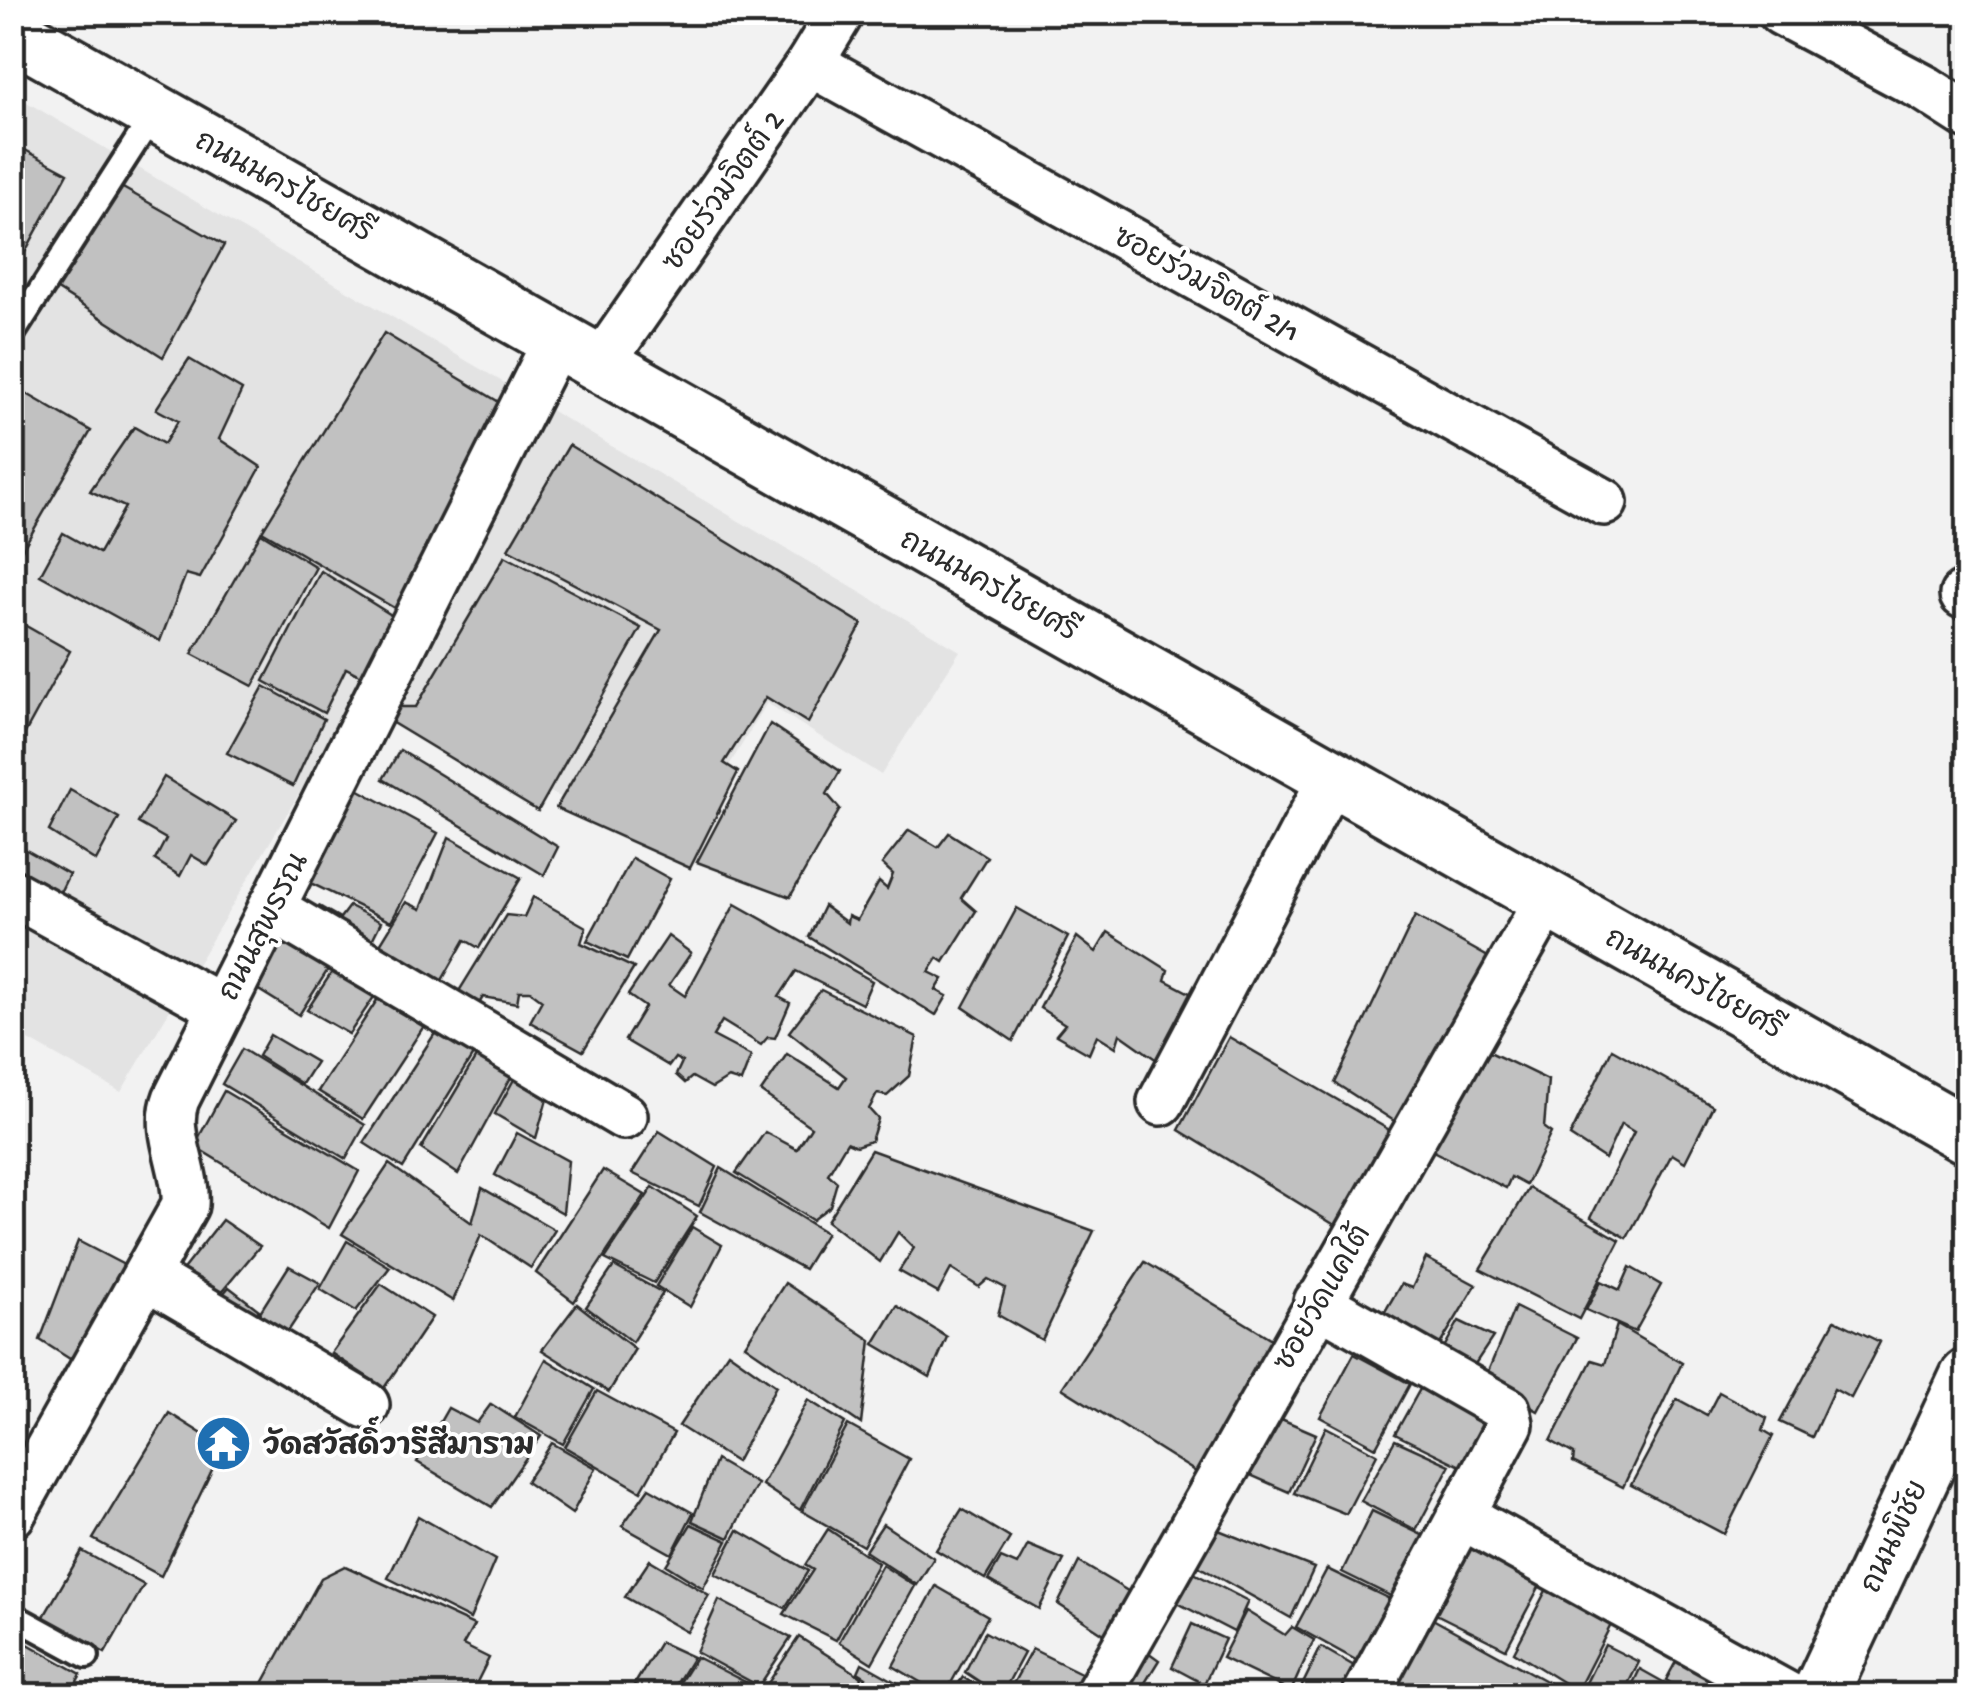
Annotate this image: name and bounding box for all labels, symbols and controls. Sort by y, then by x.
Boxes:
street label: ซอยร่วมจิตต์ 2 [652,102,794,280]
street label: ถนนนครไชยศรี [187,119,382,252]
street label: ซอยร่วมจิตต์ 2/1 [1106,215,1307,353]
street label: ถนนนครไชยศรี [892,518,1087,651]
street label: ถนนสุพรรณ [214,848,318,1008]
street label: ถนนนครไชยศรี [1597,916,1792,1049]
street label: ซอยวัดแคใต้ [1263,1216,1381,1379]
temple icon: วัดสวัสดิ์วารีสีมาราม [194,1414,254,1474]
place label: วัดสวัสดิ์วารีสีมาราม [263,1416,535,1466]
street label: ถนนพิชัย [1851,1474,1938,1600]

